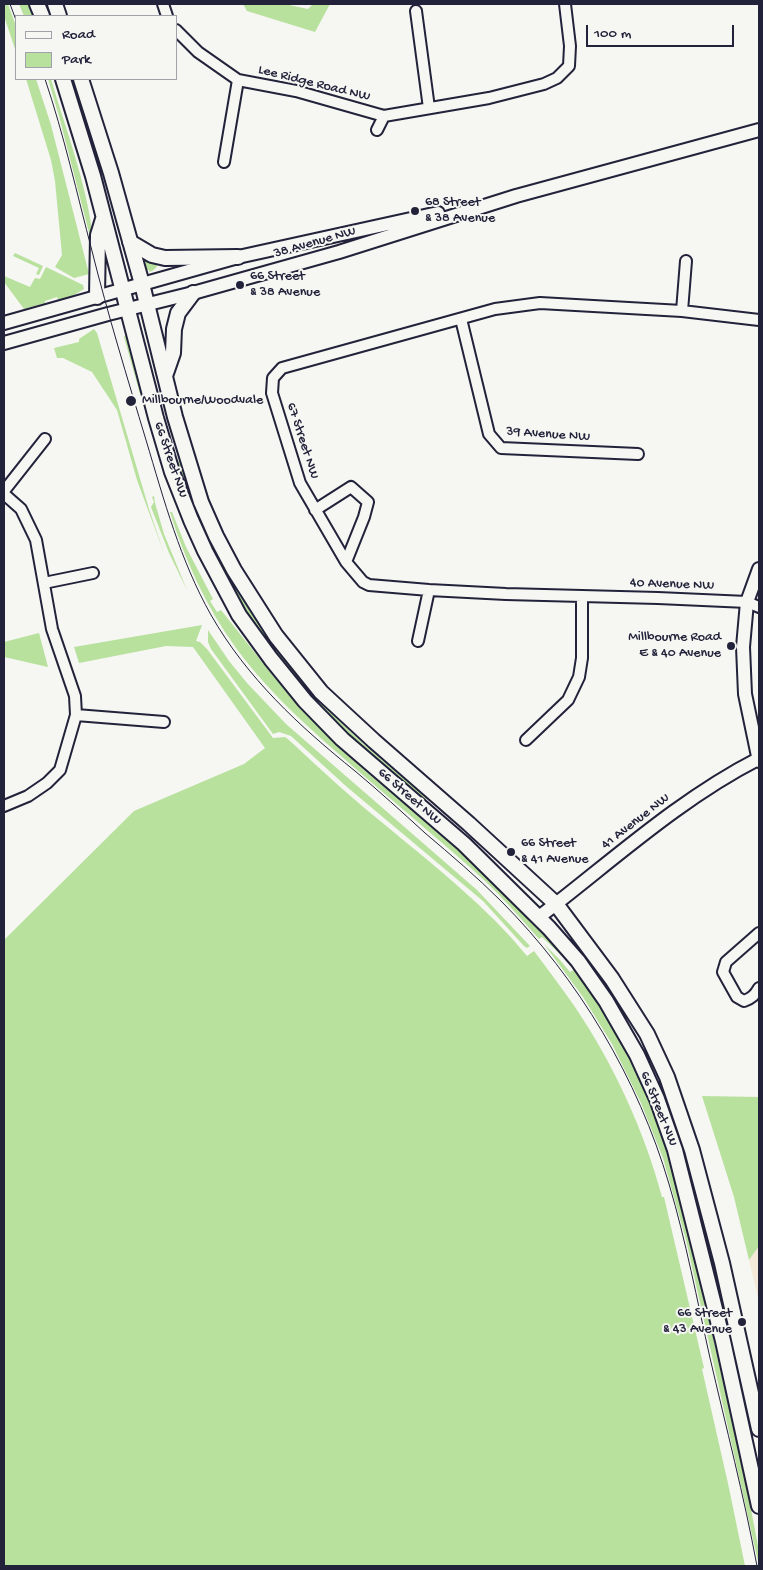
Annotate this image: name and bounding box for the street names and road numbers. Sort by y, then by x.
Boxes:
street label: Lee Ridge Road NW [256,62,372,106]
street label: 38 Avenue NW [272,223,358,263]
street label: 67 Street NW [282,401,322,481]
street label: 66 Street NW [149,420,191,500]
street label: 39 Avenue NW [505,424,591,446]
street label: 40 Avenue NW [630,575,714,595]
street label: 66 Street NW [374,765,444,829]
street label: 41 Avenue NW [598,790,674,854]
street label: 66 Street NW [635,1069,681,1149]

